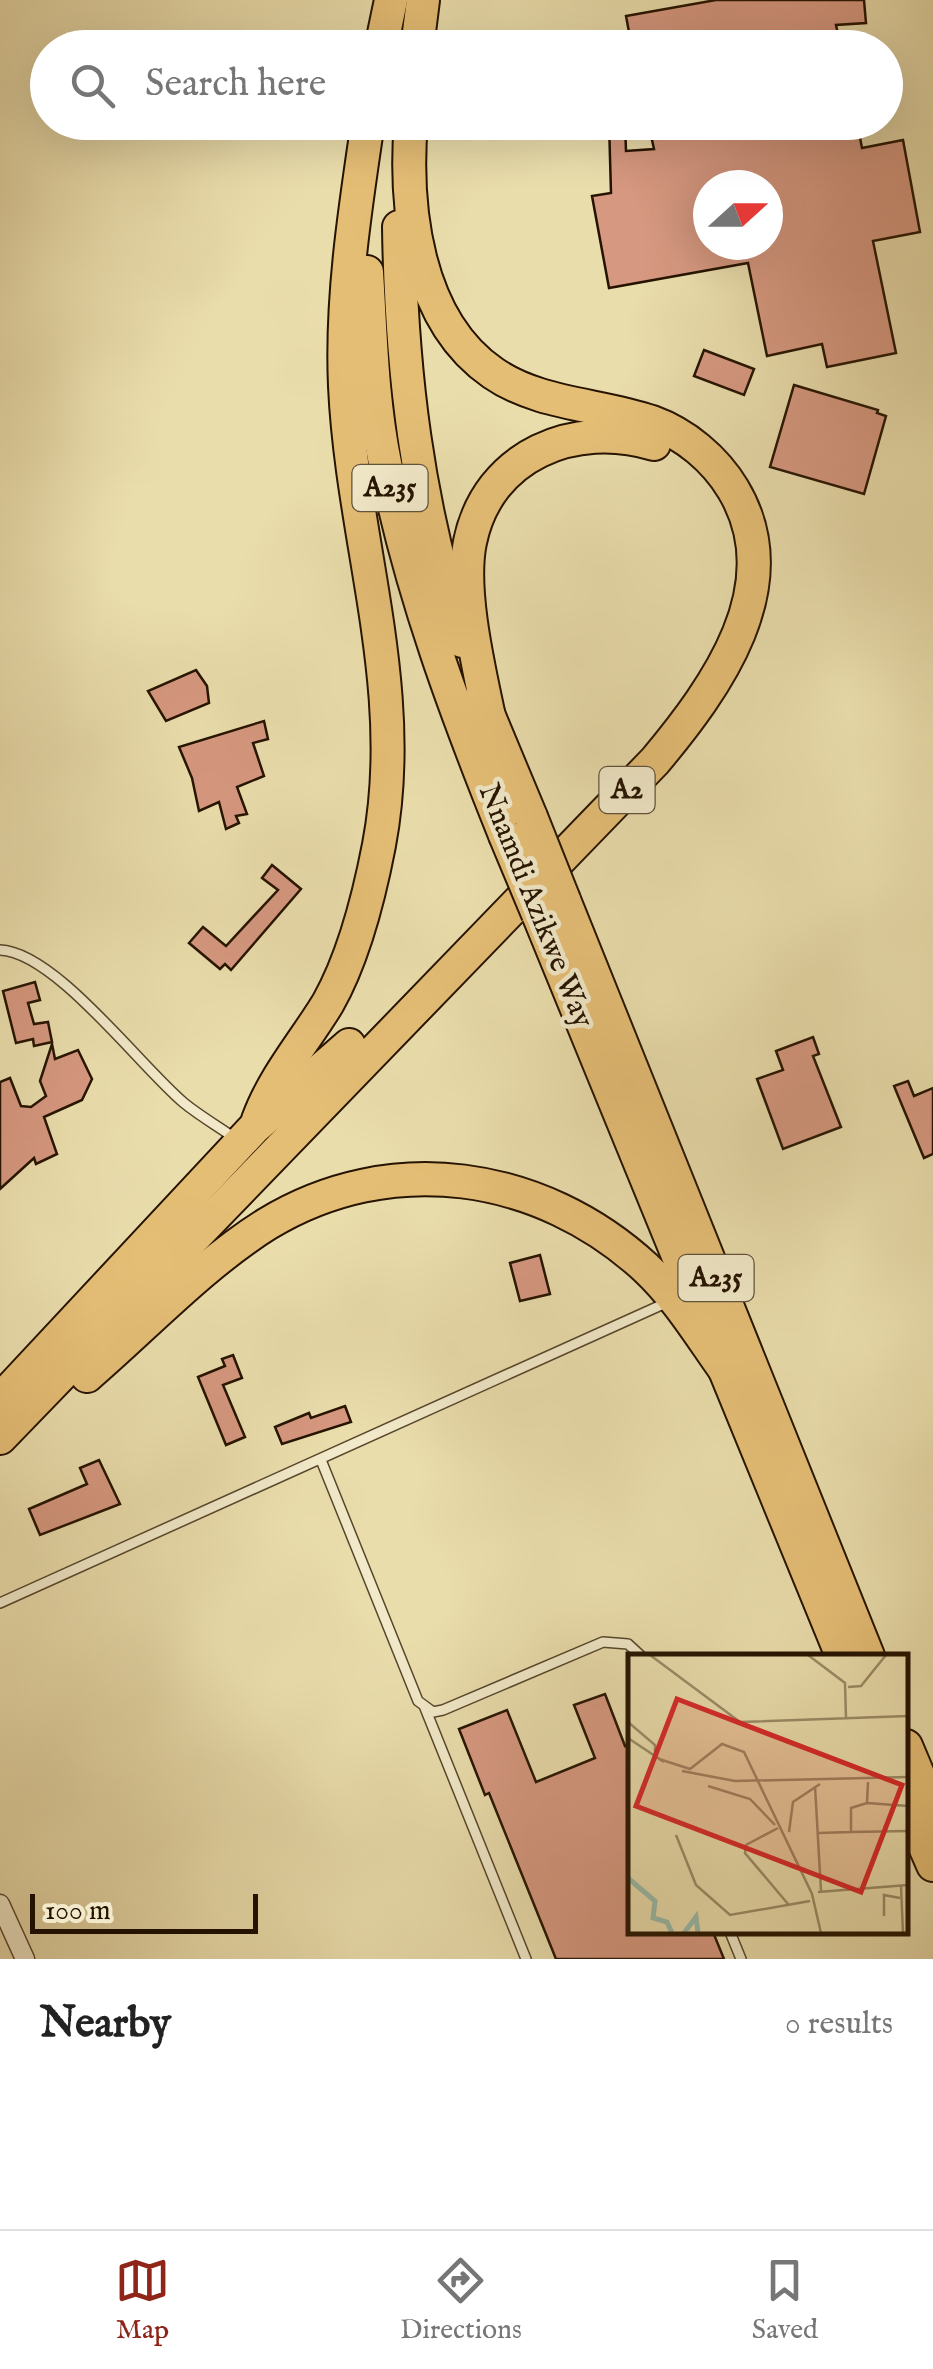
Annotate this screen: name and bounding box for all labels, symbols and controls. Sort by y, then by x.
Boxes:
search box [30,30,903,140]
icon: search [65,58,120,113]
text: Search here [145,61,326,109]
north arrow [693,170,783,260]
road number: A235 [352,465,428,511]
road number: A2 [600,767,654,813]
street label: Nnamdi Azikwe Way [469,778,601,1034]
road number: A235 [678,1255,754,1301]
inset map [628,1654,908,1934]
scale bar [30,1889,258,1934]
text: 100 m [45,1894,111,1929]
text: Nearby [40,1998,171,2051]
text: 0 results [785,2004,893,2045]
tab: Map [115,2253,170,2348]
tab: Directions [400,2253,522,2348]
tab: Saved [752,2253,818,2348]

